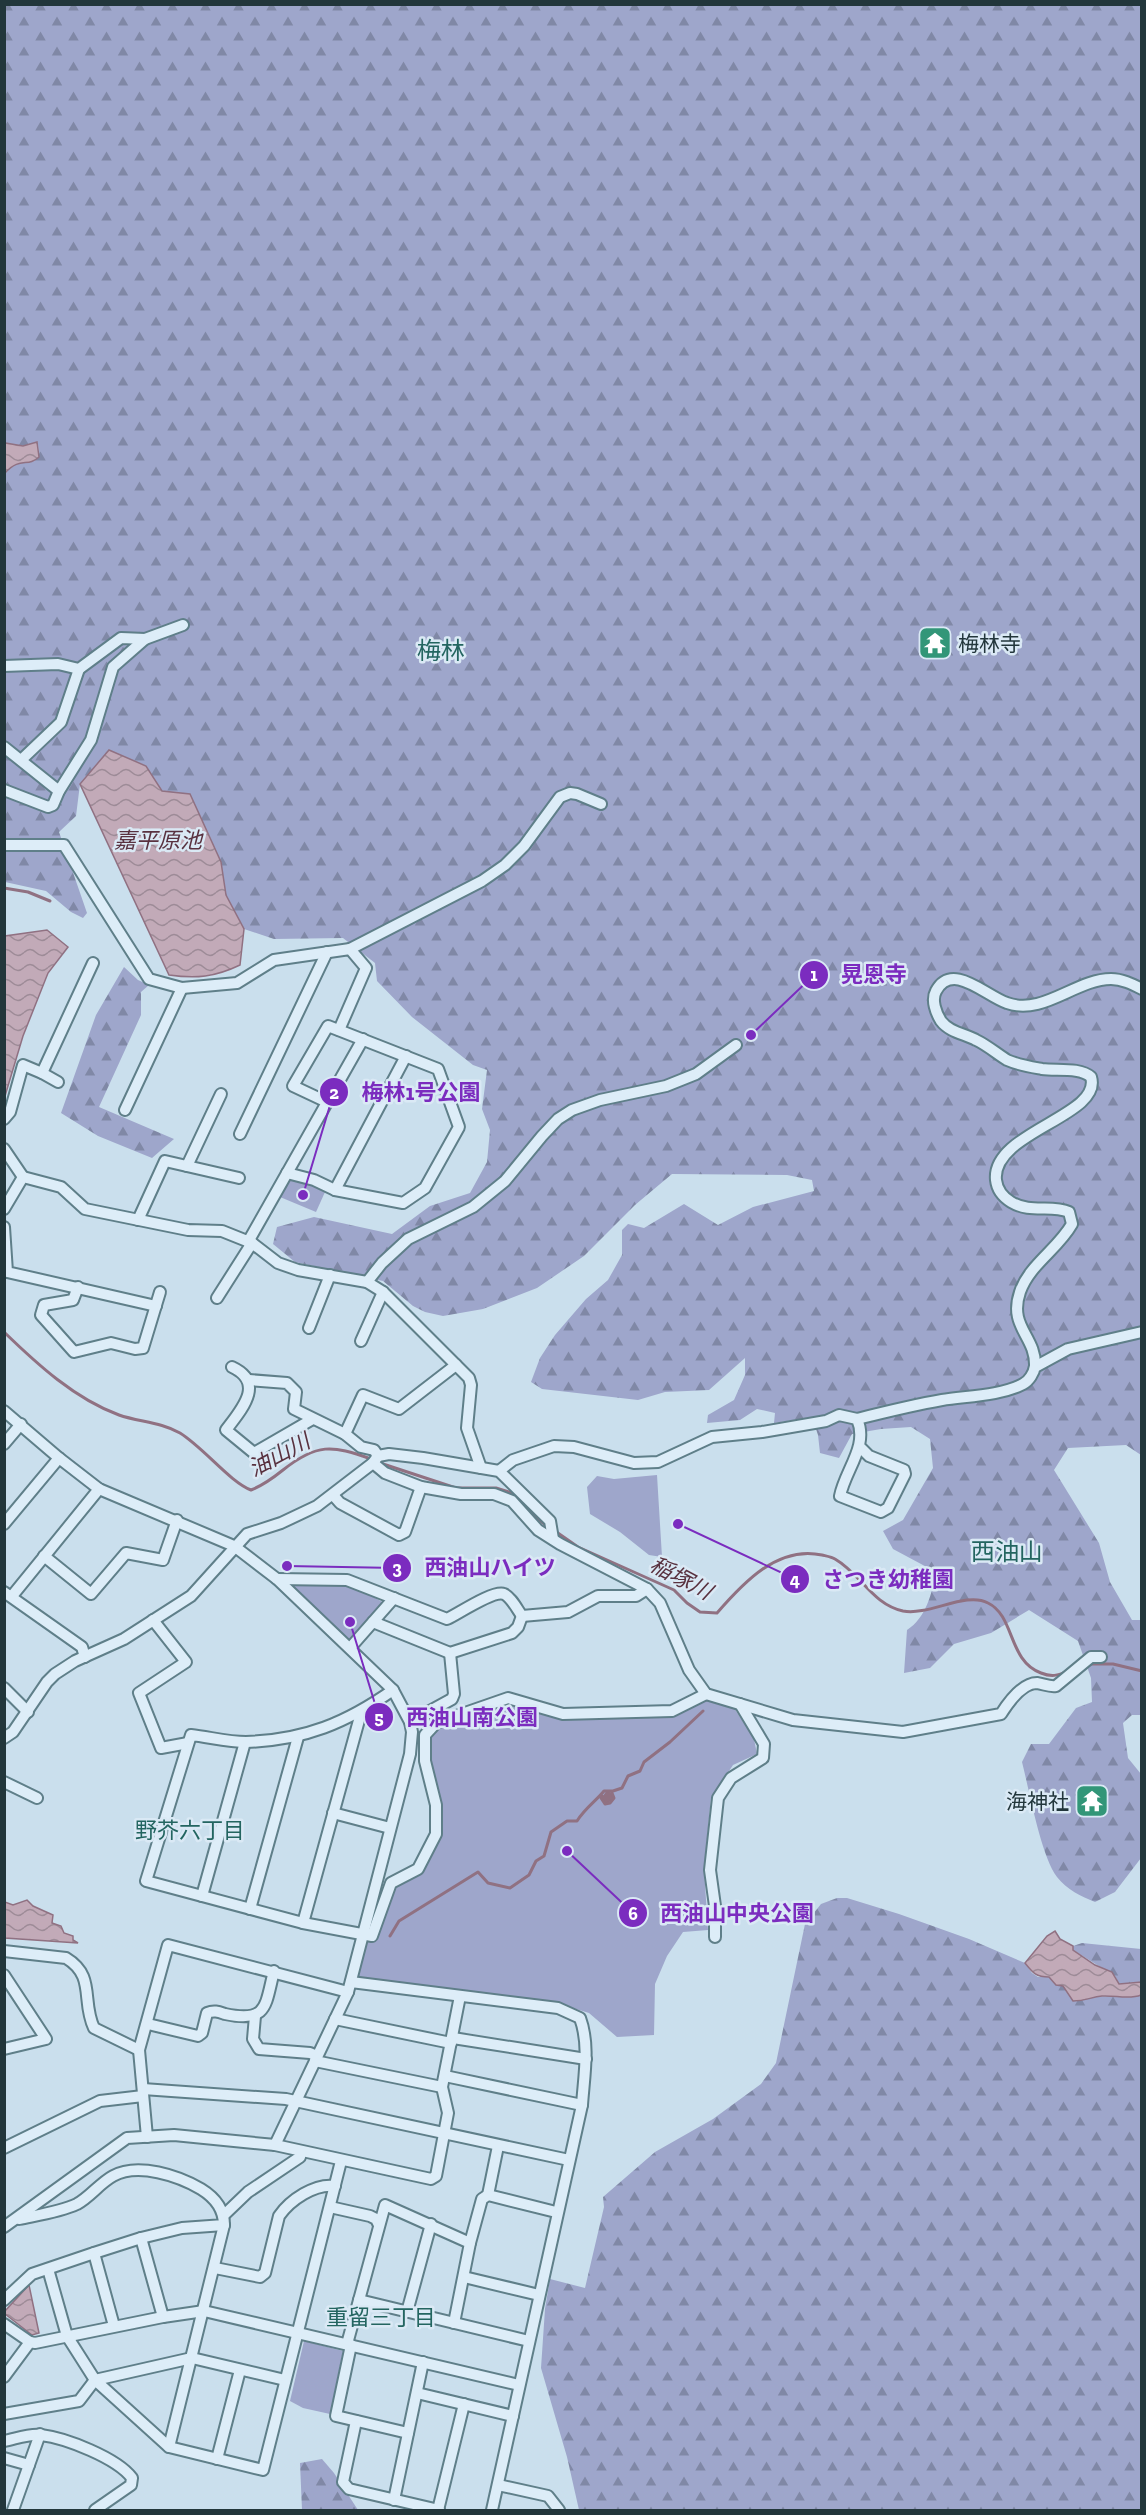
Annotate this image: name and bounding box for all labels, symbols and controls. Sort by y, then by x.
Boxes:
temple icon: 梅林寺 [917,625,953,661]
place label: 梅林寺 [958,631,1021,656]
district label: 梅林 [417,636,465,665]
water label: 嘉平原池 [114,827,204,854]
callout: 晃恩寺 [799,955,919,995]
text: 晃恩寺 [841,961,907,988]
text: 1 [810,964,818,986]
callout: 梅林1号公園 [319,1072,492,1112]
text: 梅林1号公園 [362,1079,480,1106]
text: 2 [329,1082,339,1104]
water label: 油山川 [244,1427,316,1482]
district label: 西油山 [971,1537,1043,1566]
callout: 西油山ハイツ [382,1548,568,1588]
water label: 稲塚川 [646,1551,718,1606]
text: 西油山ハイツ [424,1554,556,1581]
text: 3 [392,1557,402,1579]
callout: さつき幼稚園 [780,1559,966,1599]
text: さつき幼稚園 [822,1566,954,1593]
text: 4 [790,1569,800,1591]
callout: 西油山南公園 [364,1697,550,1737]
text: 西油山南公園 [406,1704,538,1731]
text: 5 [374,1707,384,1729]
temple icon: 海神社 [1074,1783,1110,1819]
place label: 海神社 [1006,1789,1069,1814]
district label: 野芥六丁目 [135,1817,245,1844]
callout: 西油山中央公園 [618,1893,826,1933]
text: 西油山中央公園 [660,1900,814,1927]
text: 6 [628,1903,638,1925]
district label: 重留三丁目 [326,2304,436,2331]

